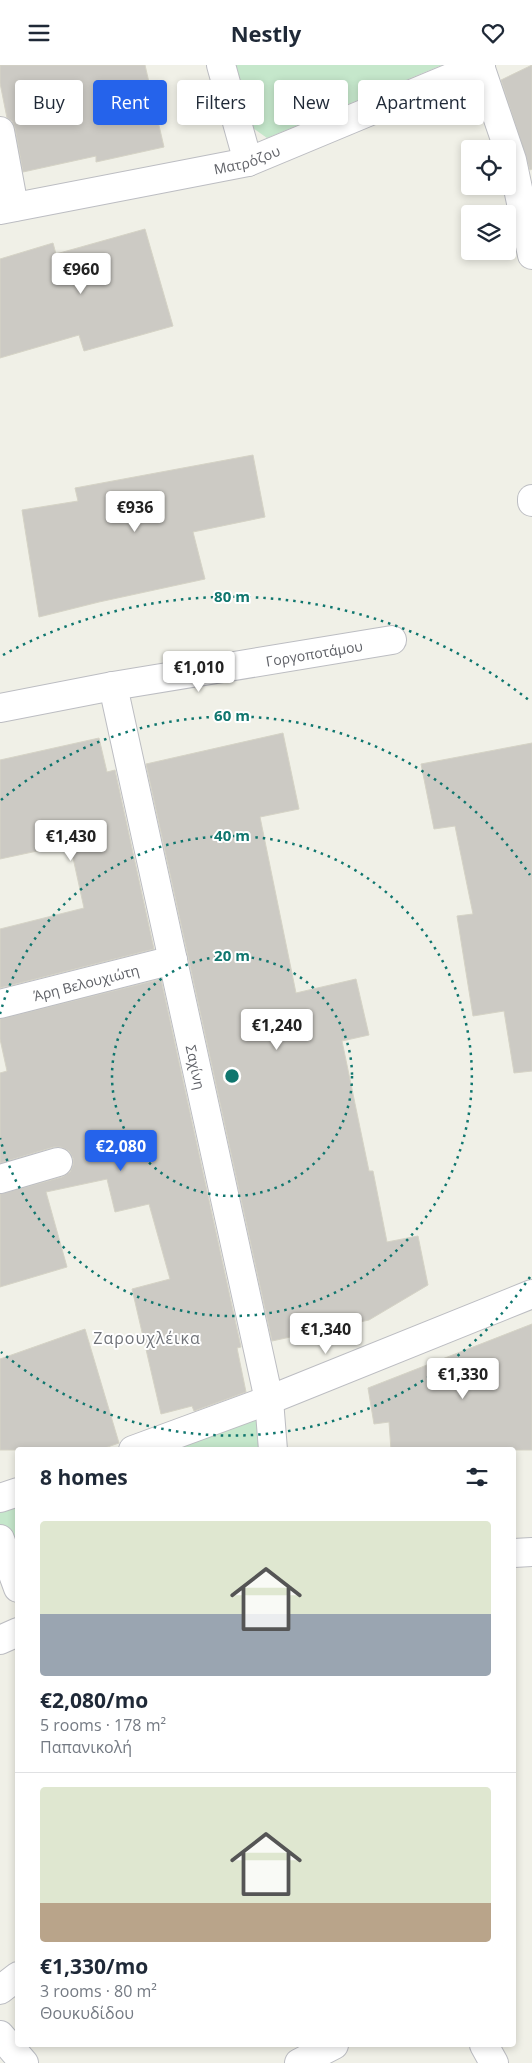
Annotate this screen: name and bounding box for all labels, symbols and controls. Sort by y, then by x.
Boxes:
text: Nestly [231,18,301,48]
icon: menu [25,19,53,47]
icon: heart [479,19,507,47]
chip: Buy [15,80,83,125]
chip: Rent [93,80,167,125]
chip: Filters [177,80,264,125]
chip: New [274,80,348,125]
chip: Apartment [358,80,484,125]
street label: Ματρόζου [212,140,283,178]
map controls [461,140,516,260]
button: locate [461,140,516,195]
button: layers [461,205,516,260]
pin: €960 [51,253,111,295]
text: €960 [63,258,99,280]
pin: €936 [105,491,165,533]
text: €936 [117,496,153,518]
text: 80 m [214,586,250,606]
street label: Γοργοποτάμου [264,635,364,670]
pin: €1,010 [158,651,240,693]
text: €1,010 [174,656,224,678]
text: 60 m [214,705,250,725]
pin: €1,430 [30,819,112,862]
text: €1,430 [46,825,96,847]
text: 40 m [214,825,250,845]
text: 20 m [214,945,250,965]
street label: Άρη Βελουχιώτη [31,960,141,1005]
pin: €1,240 [236,1009,318,1051]
text: €1,240 [252,1014,302,1036]
street label: Σαχίνη [182,1043,210,1091]
centre of rings [223,1067,241,1085]
pin: €2,080 [80,1129,162,1172]
text: €2,080 [96,1135,146,1157]
pin: €1,340 [285,1313,367,1355]
text: €1,340 [301,1318,351,1340]
district label: Ζαρουχλέικα [93,1327,201,1349]
pin: €1,330 [422,1357,504,1400]
text: €1,330 [438,1363,488,1385]
text: 8 homes [40,1463,128,1491]
icon: filters [463,1463,491,1491]
icon: home [221,1554,311,1644]
text: €2,080/mo [40,1686,148,1714]
text: 5 rooms · 178 m² [40,1714,166,1736]
text: Παπανικολή [40,1736,132,1758]
icon: home [221,1819,311,1909]
text: €1,330/mo [40,1952,148,1980]
text: 3 rooms · 80 m² [40,1980,157,2002]
text: Θουκυδίδου [40,2002,134,2024]

